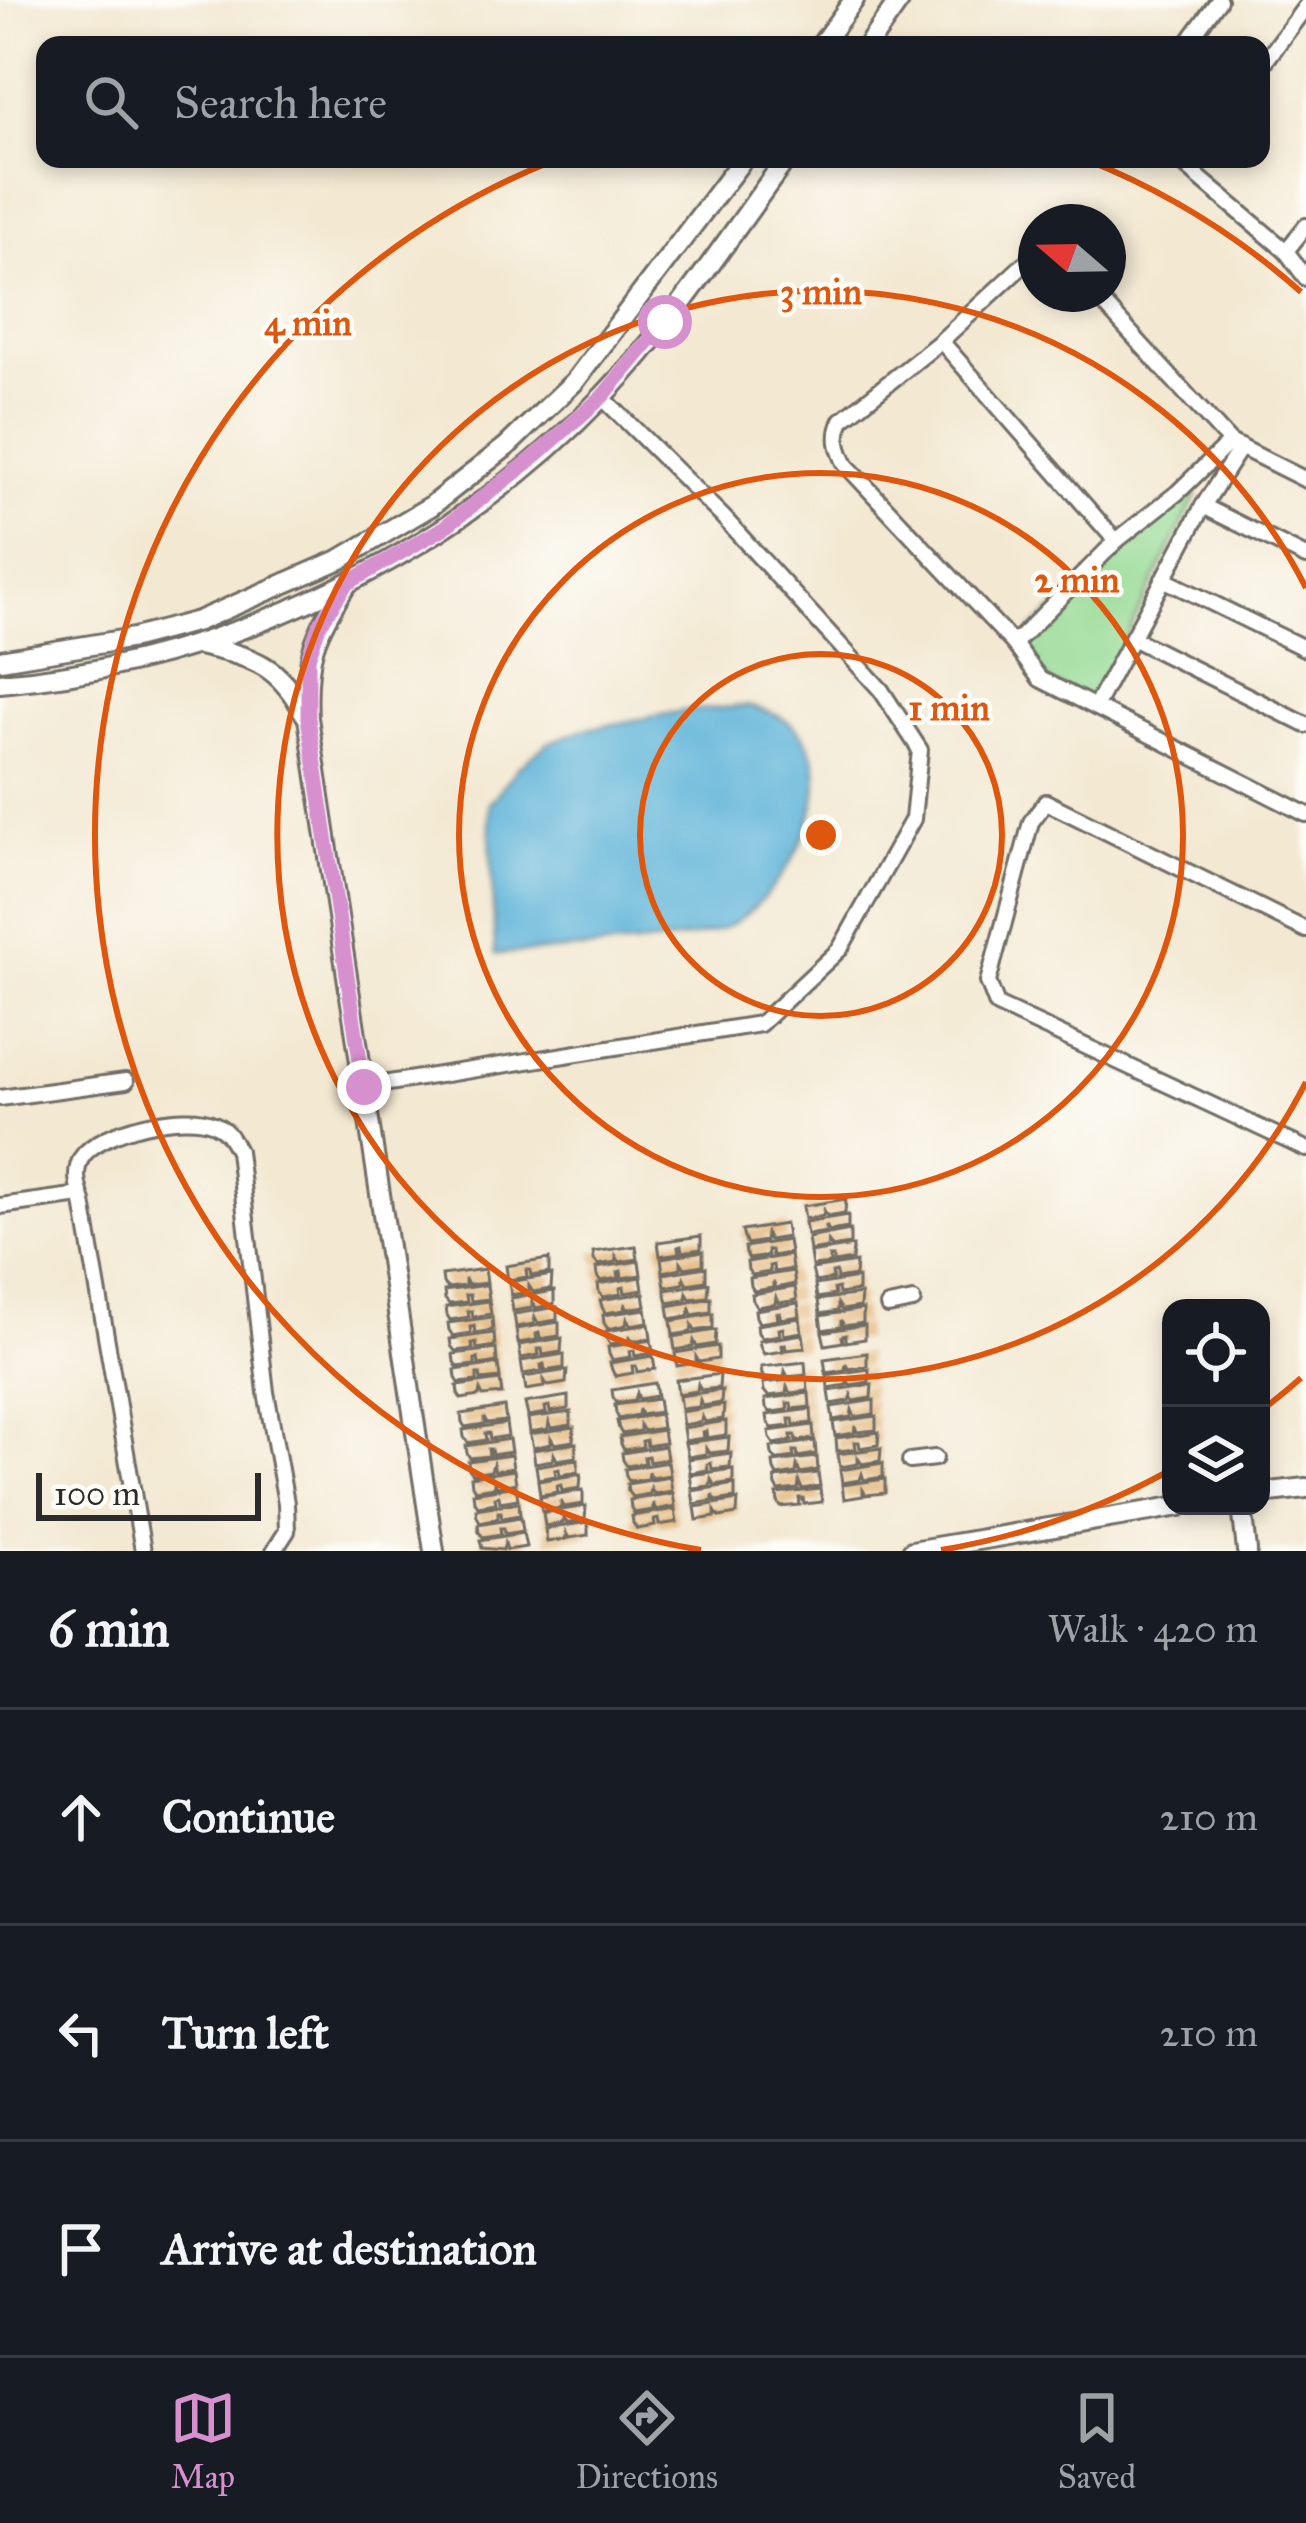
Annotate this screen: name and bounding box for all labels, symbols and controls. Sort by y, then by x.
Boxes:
search box [36,36,1270,168]
icon: search [78,69,144,135]
text: Search here [174,75,387,130]
north arrow [1018,204,1126,312]
text: 3 min [780,270,862,314]
route start [638,295,692,349]
text: 4 min [264,301,352,345]
text: 2 min [1034,558,1120,602]
text: 1 min [908,686,990,730]
centre of rings [800,814,842,856]
route end [337,1060,391,1114]
map controls [1162,1299,1270,1515]
button: locate [1162,1299,1270,1407]
button: layers [1162,1407,1270,1515]
scale bar [36,1467,261,1520]
text: 100 m [54,1474,140,1514]
text: 6 min [48,1598,170,1660]
text: Walk · 420 m [1048,1605,1258,1653]
icon: ahead [48,1784,114,1850]
text: Continue [162,1789,335,1844]
text: 210 m [1160,1793,1258,1841]
icon: left [48,2000,114,2066]
text: Turn left [162,2005,329,2060]
text: 210 m [1160,2009,1258,2057]
icon: arrive [48,2216,114,2282]
text: Arrive at destination [162,2221,537,2276]
tab: Map [170,2385,236,2497]
tab: Directions [576,2385,718,2497]
tab: Saved [1058,2385,1136,2497]

